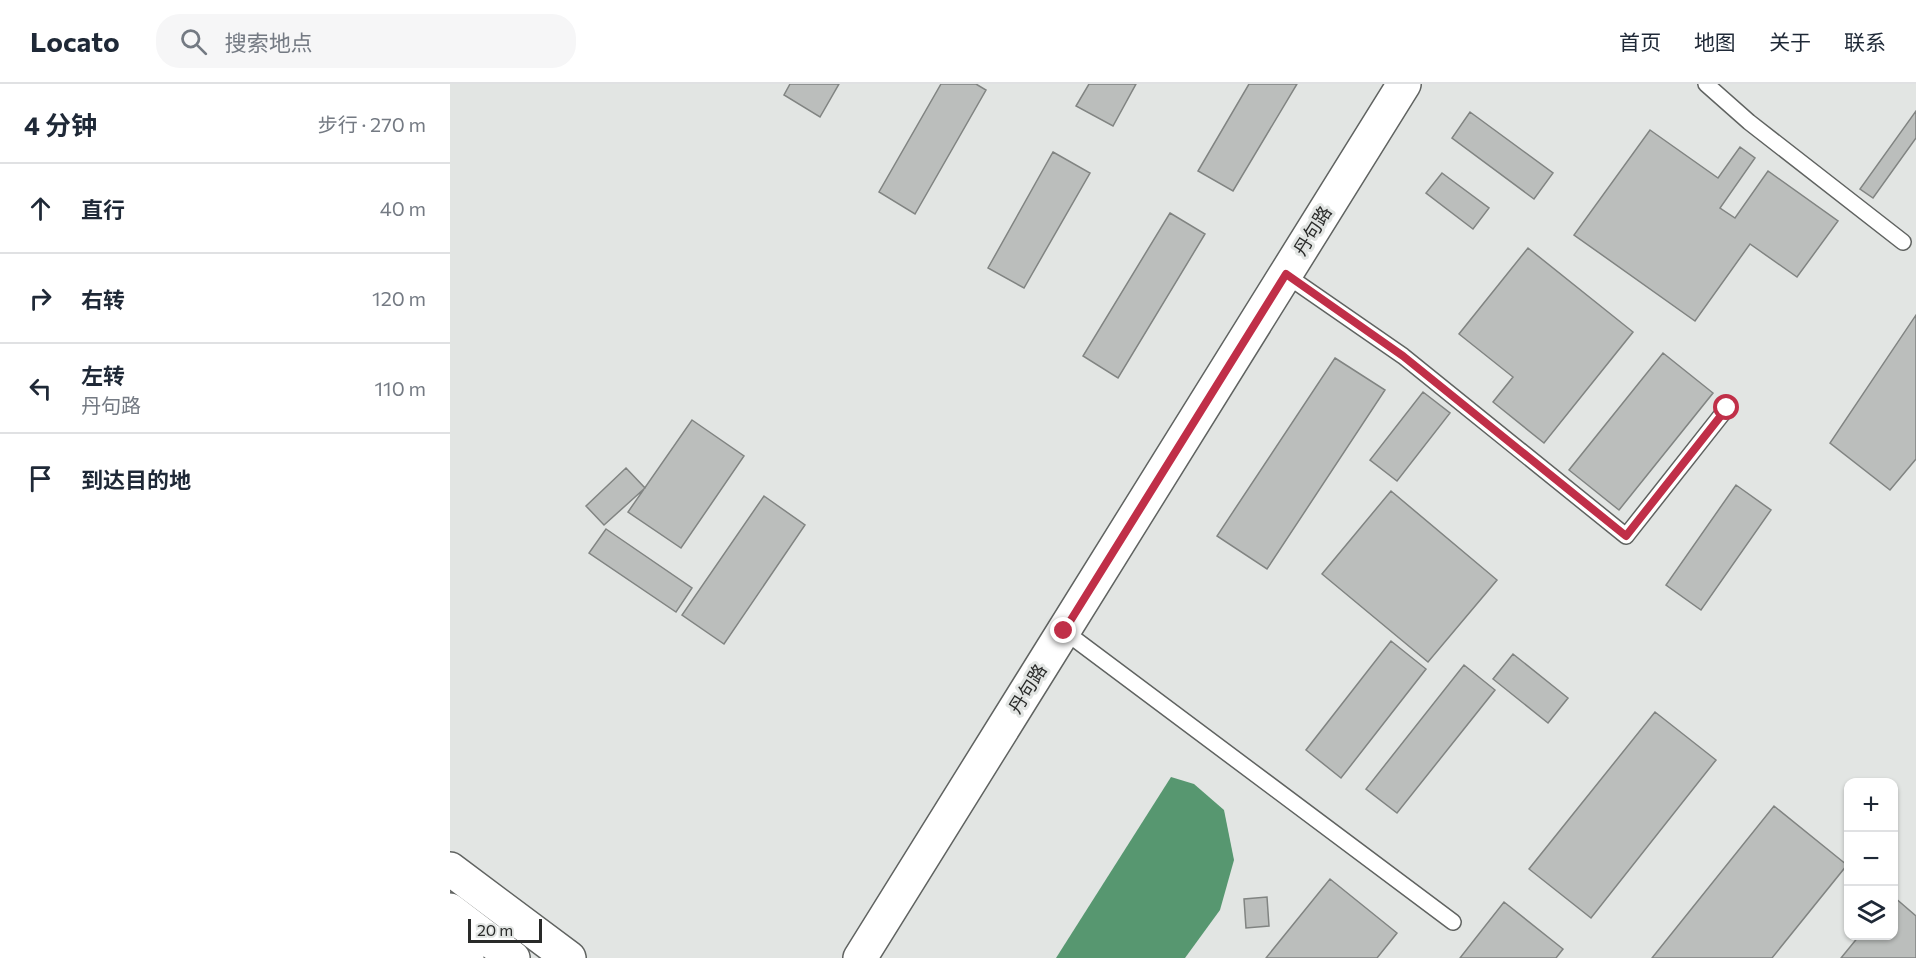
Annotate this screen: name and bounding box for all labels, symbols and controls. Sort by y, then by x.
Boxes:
search box [156,14,576,68]
text: Locato [30,24,120,58]
icon: search [177,25,210,58]
text: 搜索地点 [225,29,313,56]
text: 首页 [1619,29,1661,54]
text: 地图 [1694,29,1736,54]
text: 关于 [1769,29,1811,54]
text: 联系 [1844,29,1886,54]
text: 4 分钟 [24,109,97,140]
text: 步行 · 270 m [318,112,426,136]
icon: ahead [24,192,57,225]
text: 直行 [81,196,125,223]
text: 40 m [380,196,426,220]
street label: 丹句路 [1289,202,1336,259]
icon: right [24,282,57,315]
text: 右转 [81,286,125,313]
text: 120 m [372,286,426,310]
text: 左转 [81,362,125,389]
icon: left [24,372,57,405]
text: 110 m [375,376,426,400]
text: 丹句路 [81,393,141,417]
route start [1713,394,1739,420]
icon: arrive [24,462,57,495]
text: 到达目的地 [81,466,191,493]
route end [1050,617,1076,643]
street label: 丹句路 [1004,660,1051,717]
map controls [1844,778,1898,940]
button: + [1844,778,1898,832]
button: − [1844,832,1898,886]
button: layers [1844,886,1898,940]
scale bar [468,916,542,944]
text: 20 m [477,920,513,939]

